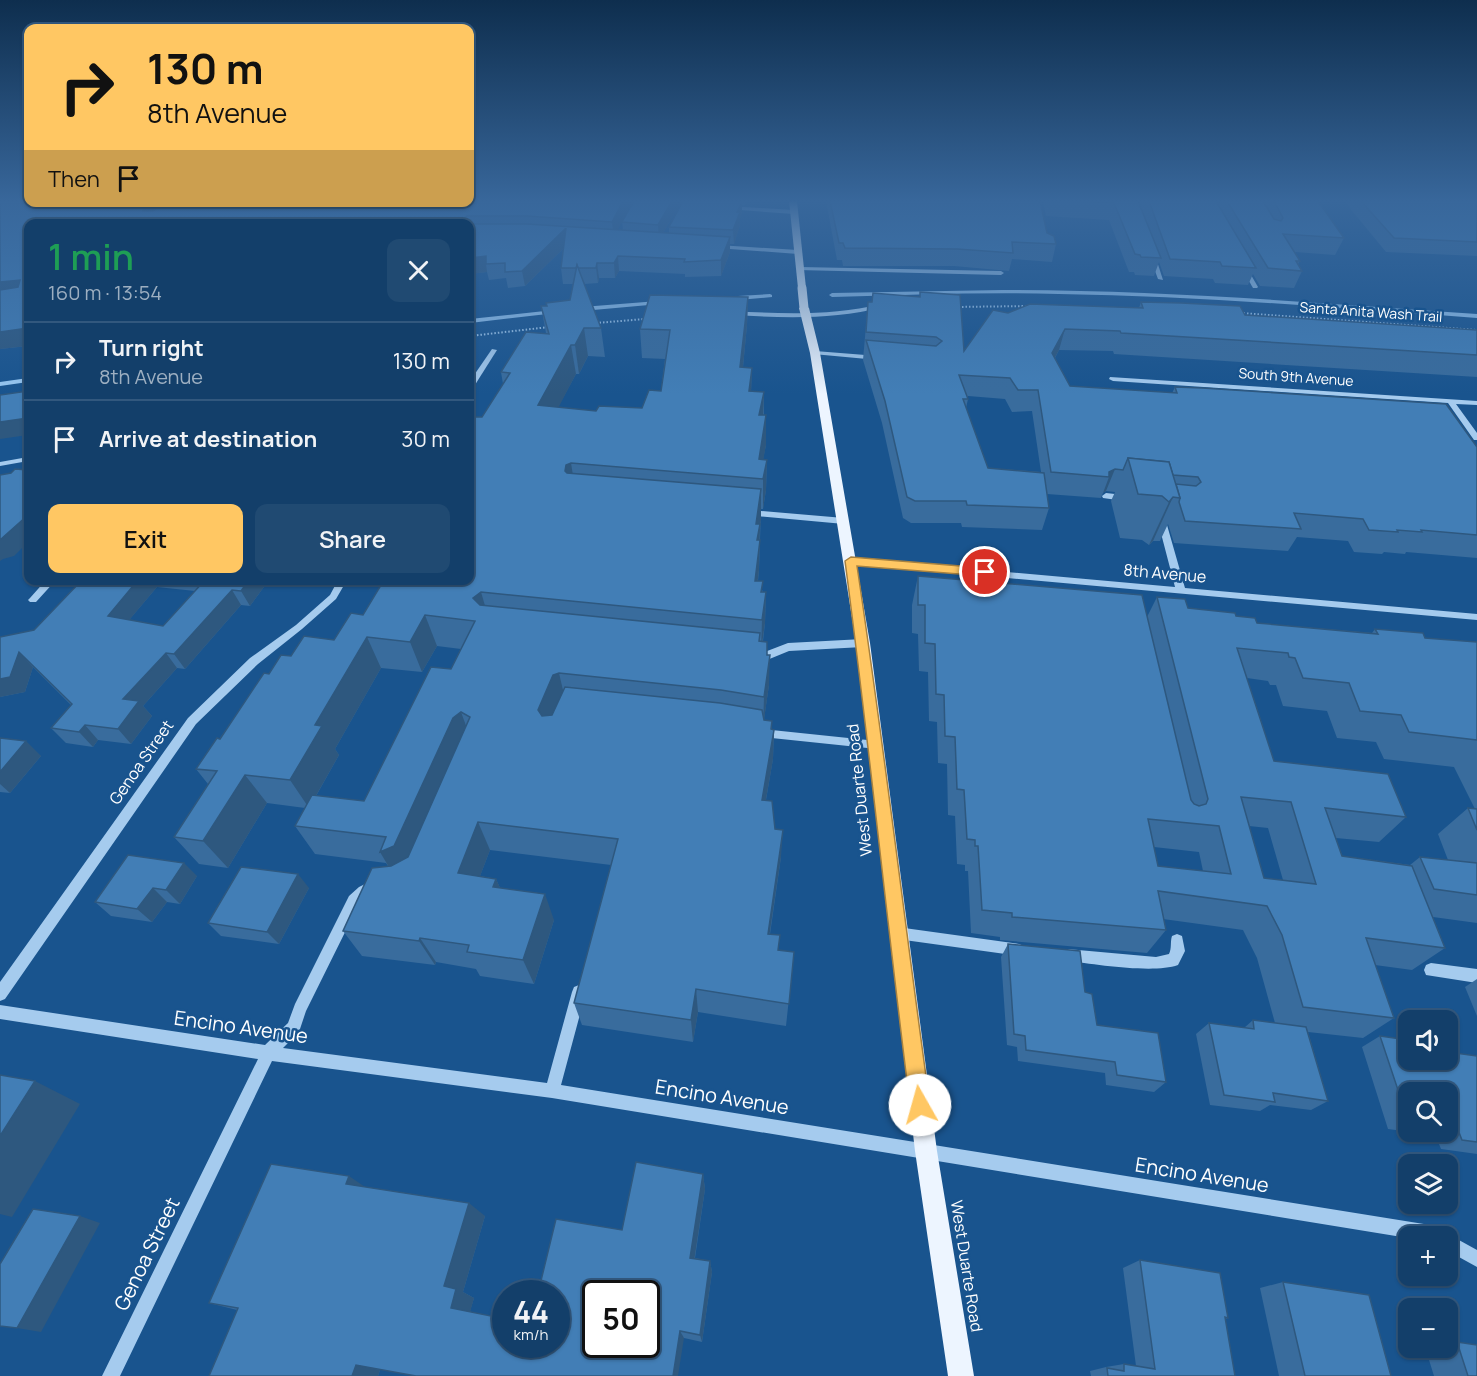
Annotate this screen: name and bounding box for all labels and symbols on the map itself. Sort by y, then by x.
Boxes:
street label: Santa Anita Wash Trail [1299,297,1443,326]
street label: South 9th Avenue [1238,363,1354,390]
pin [959,546,1010,597]
street label: 8th Avenue [1123,558,1207,588]
street label: Genoa Street [104,715,178,809]
street label: West Duarte Road [841,723,877,857]
street label: Encino Avenue [172,1004,310,1049]
street label: Encino Avenue [653,1073,791,1120]
position arrow [888,1073,952,1137]
street label: Encino Avenue [1133,1151,1271,1198]
street label: Genoa Street [107,1193,186,1315]
street label: West Duarte Road [946,1199,988,1333]
speed limit sign: 50 [582,1280,660,1358]

